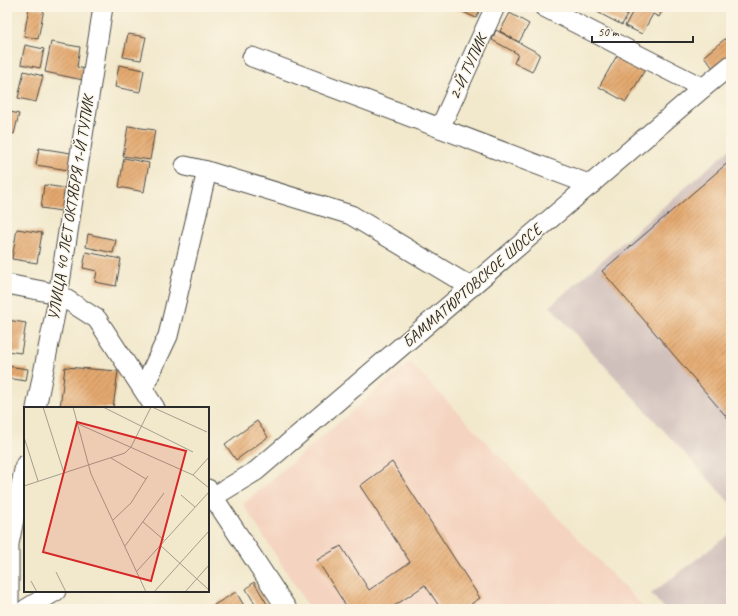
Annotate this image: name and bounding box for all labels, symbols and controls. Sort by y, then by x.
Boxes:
scale bar [592,18,693,44]
text: 50 m [598,24,620,40]
street label: 2-Й ТУПИК [444,29,493,103]
street label: УЛИЦА 40 ЛЕТ ОКТЯБРЯ 1-Й ТУПИК [43,91,99,322]
street label: БАММАТЮРТОВСКОЕ ШОССЕ [398,219,548,352]
inset map [24,407,209,592]

